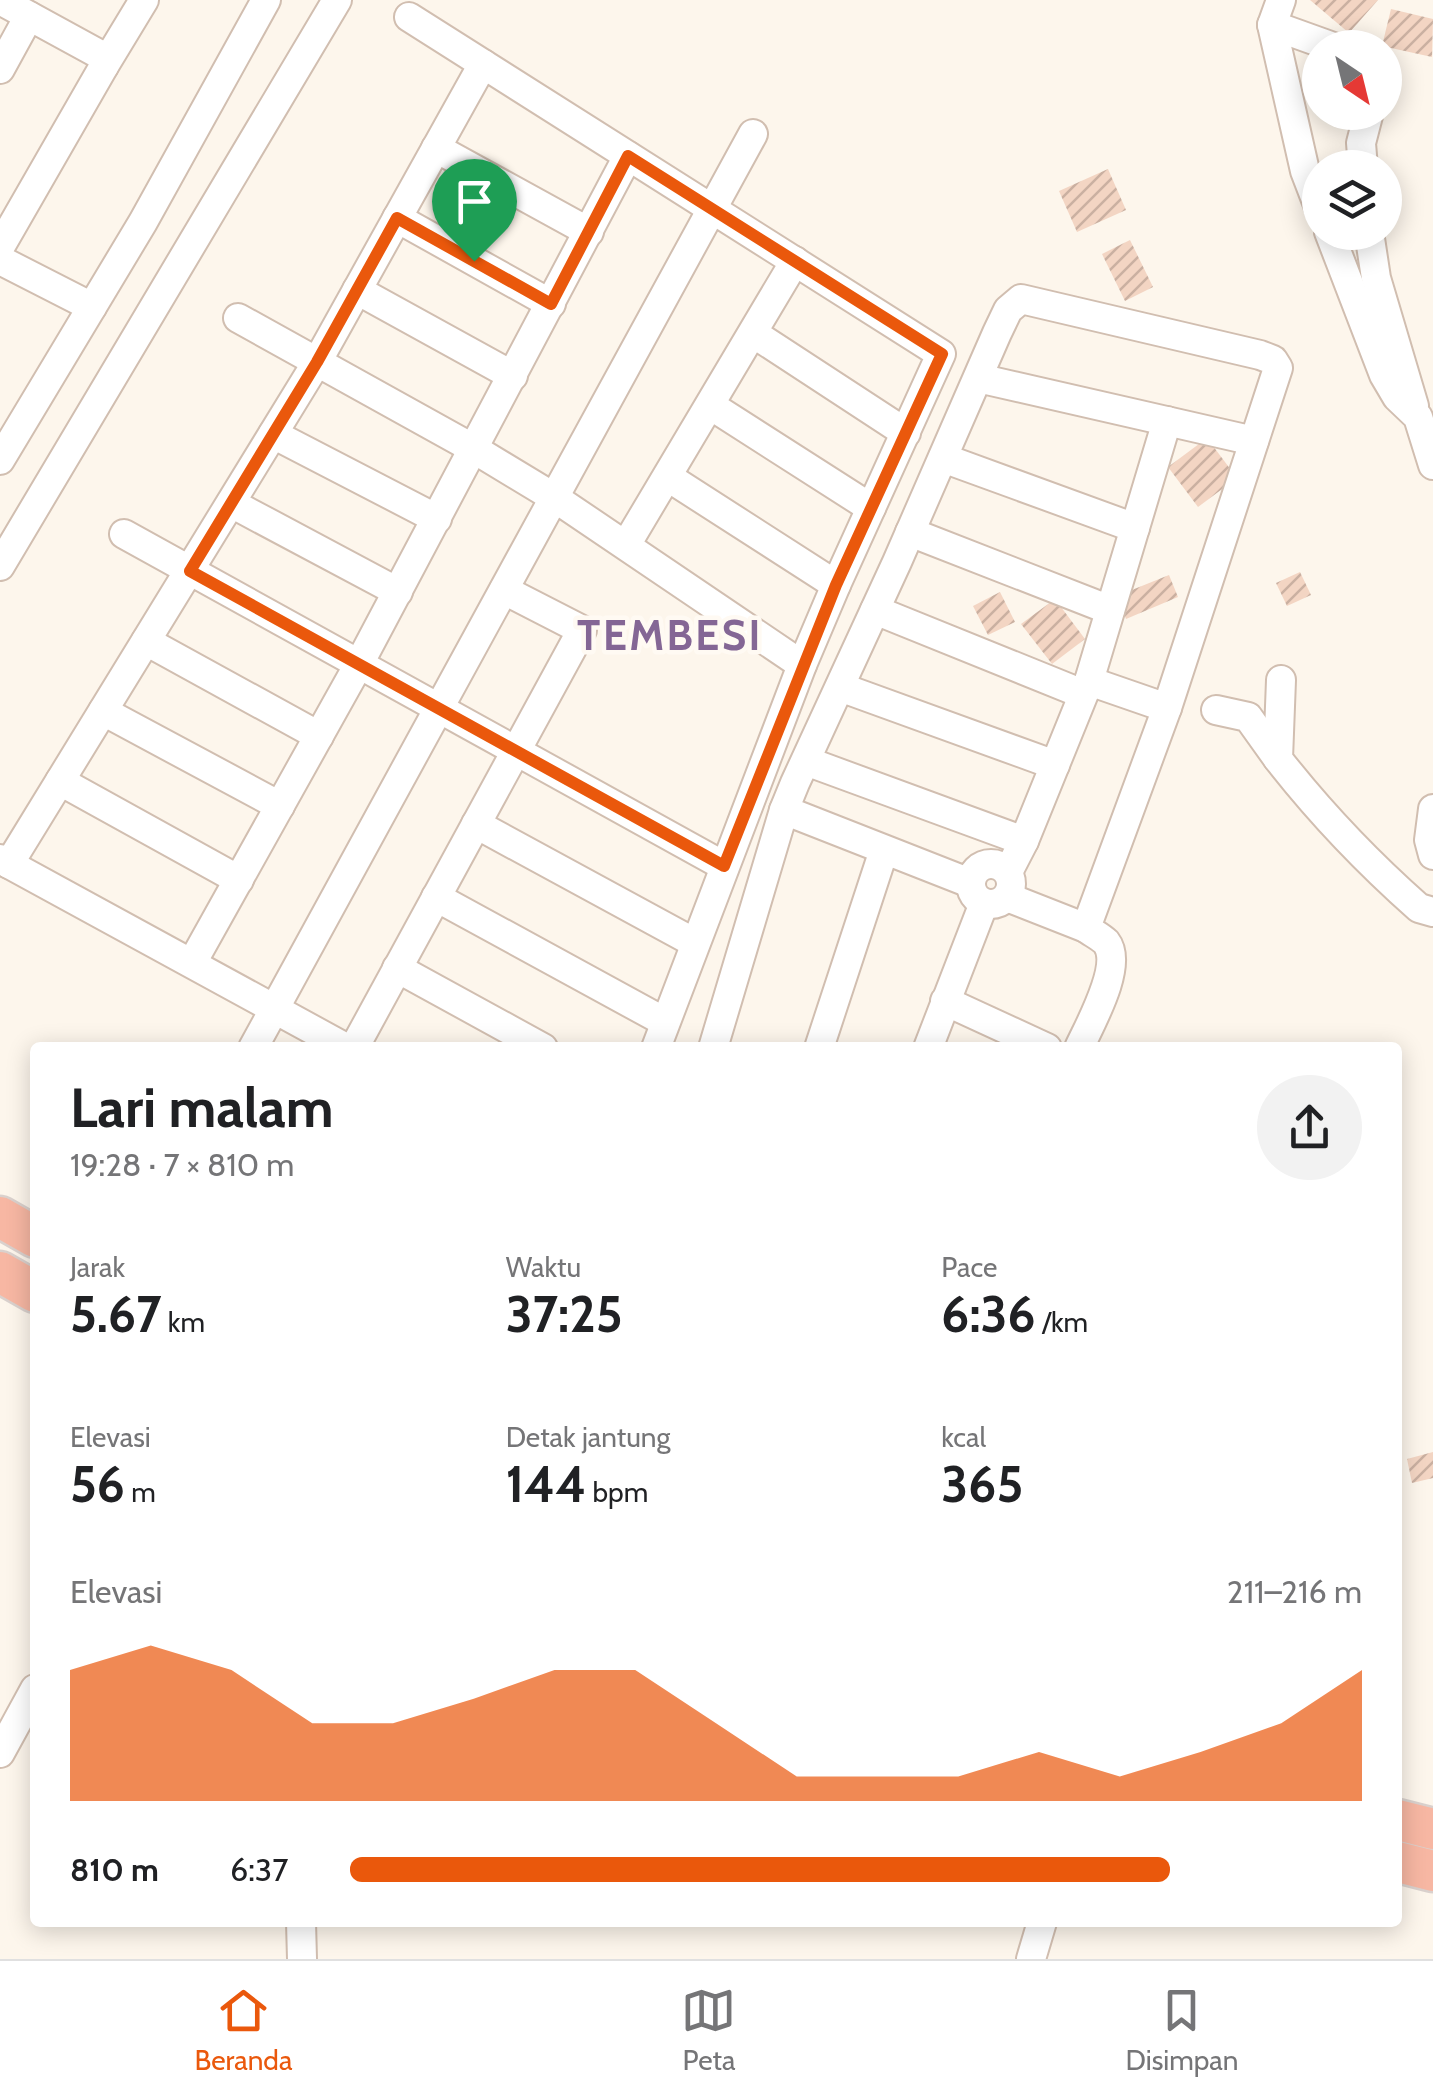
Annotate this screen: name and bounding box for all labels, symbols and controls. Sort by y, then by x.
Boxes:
north arrow [1302,30,1402,130]
map controls [1302,30,1402,250]
button: layers [1302,150,1402,250]
pin [432,159,517,262]
icon: arrive [447,174,502,229]
district label: TEMBESI [577,609,763,661]
text: Lari malam [70,1074,333,1141]
button: share [1257,1075,1362,1180]
text: 19:28 · 7 × 810 m [70,1145,294,1184]
text: Jarak [70,1250,125,1284]
text: Waktu [506,1250,581,1284]
text: Pace [941,1250,997,1284]
text: 5.67 [70,1284,162,1345]
text: 37:25 [506,1284,623,1345]
text: 6:36 [941,1284,1036,1345]
text: km [162,1305,205,1339]
text: /km [1036,1305,1088,1339]
text: Elevasi [70,1420,151,1454]
text: Detak jantung [506,1420,670,1454]
text: kcal [941,1420,986,1454]
text: 56 [70,1454,125,1515]
text: 144 [506,1454,586,1515]
text: 365 [941,1454,1023,1515]
text: m [125,1475,156,1509]
text: bpm [586,1475,648,1509]
text: Elevasi [70,1572,162,1611]
text: 211–216 m [1227,1572,1362,1611]
text: 810 m [70,1850,159,1889]
text: 6:37 [230,1850,288,1889]
tab: Beranda [195,1983,292,2077]
tab: Peta [681,1983,736,2077]
tab: Disimpan [1126,1983,1238,2077]

